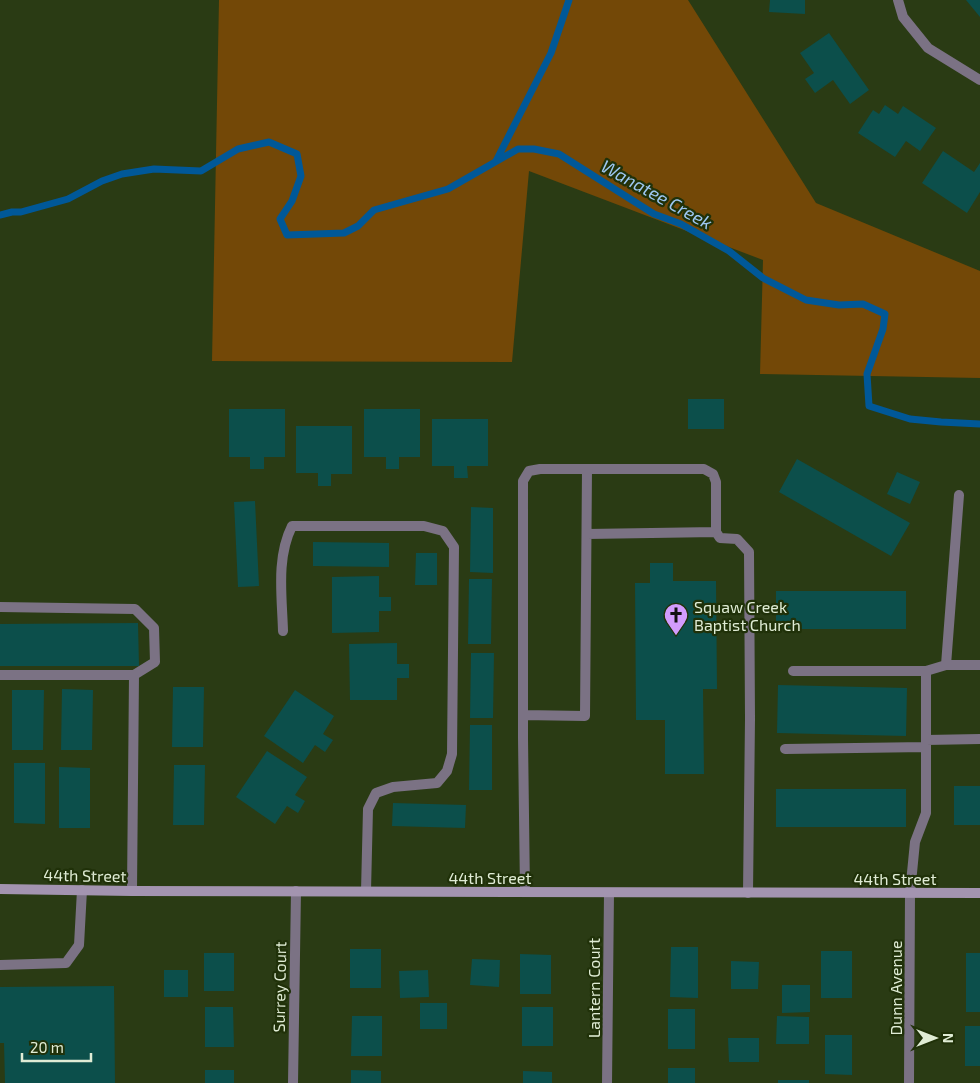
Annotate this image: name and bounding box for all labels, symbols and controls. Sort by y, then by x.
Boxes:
water label: Wanatee Creek [598,154,716,234]
place label: Squaw Creek Baptist Church [694,597,801,634]
church icon: Squaw Creek Baptist Church [663,602,689,636]
street label: 44th Street [43,865,127,885]
street label: 44th Street [448,868,532,887]
street label: 44th Street [853,869,937,888]
street label: Lantern Court [584,938,603,1038]
street label: Dunn Avenue [886,940,905,1036]
street label: Surrey Court [269,941,289,1033]
north arrow [910,1013,960,1063]
scale bar [22,1030,91,1062]
text: N [940,1033,957,1043]
text: 20 m [30,1038,64,1056]

